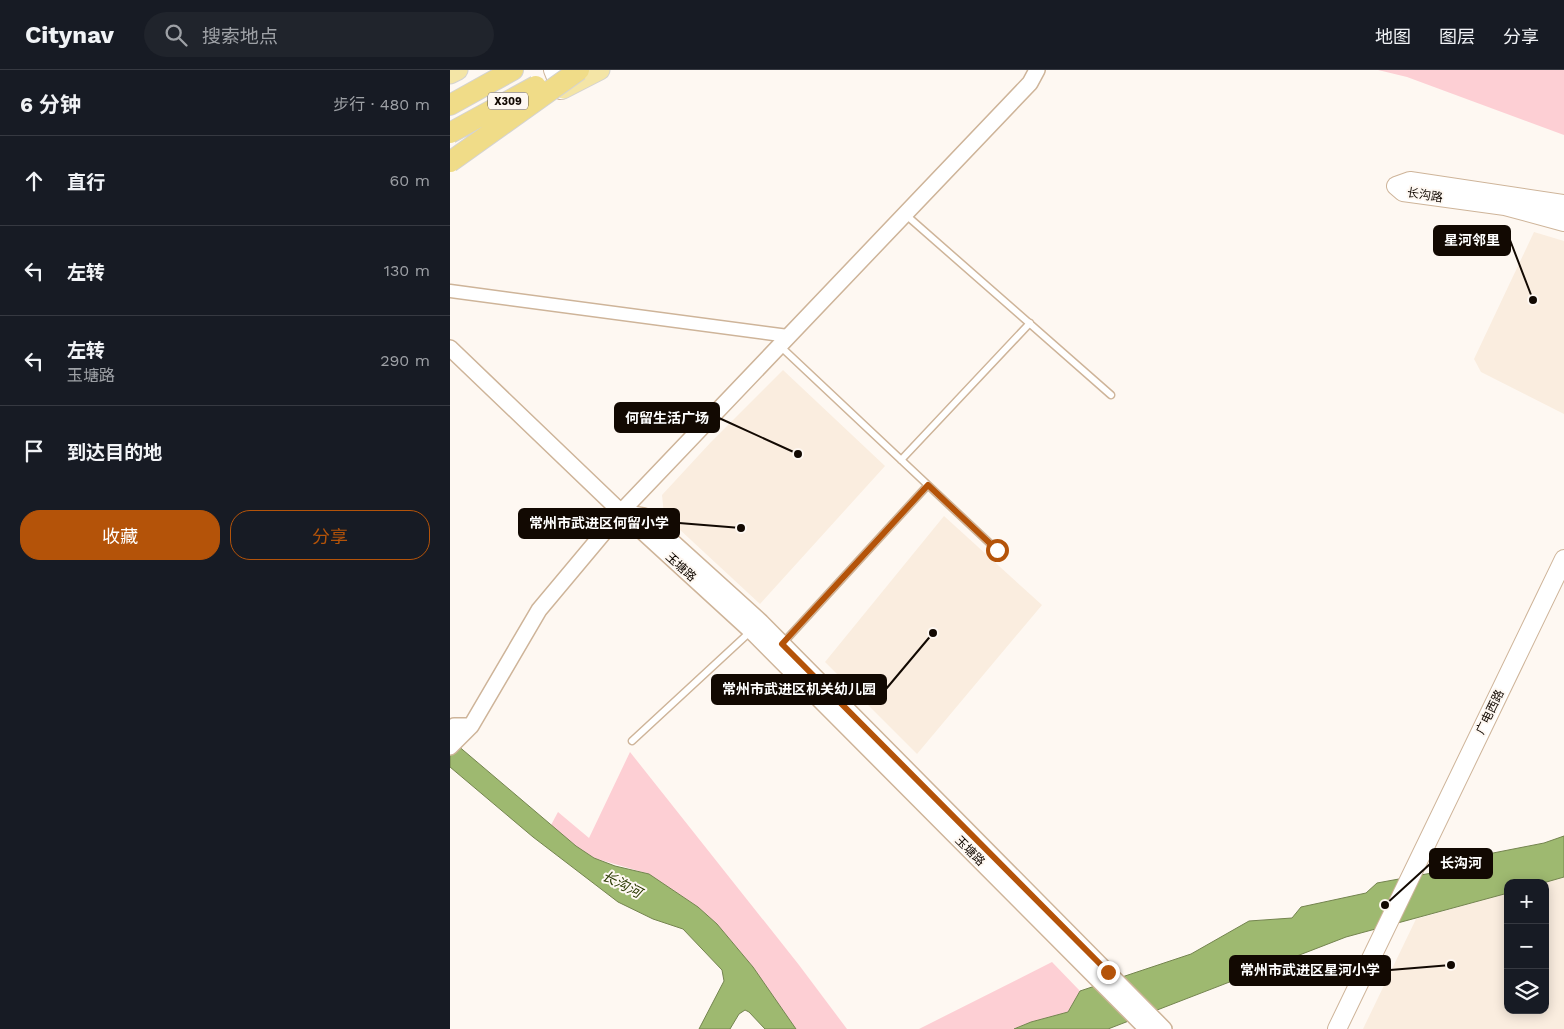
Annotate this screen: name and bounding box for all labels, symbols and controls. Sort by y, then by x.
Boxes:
search box [144,12,494,57]
text: Citynav [25,21,114,49]
icon: search [162,21,190,49]
text: 搜索地点 [202,25,278,48]
text: 地图 [1375,26,1411,47]
text: 图层 [1439,26,1475,47]
text: 分享 [1503,26,1539,47]
text: 6 分钟 [20,92,81,117]
road number: X309 [488,92,528,110]
text: 步行 · 480 m [333,95,430,114]
icon: ahead [20,167,48,195]
text: 直行 [67,171,105,194]
text: 60 m [390,171,430,190]
street label: 长沟路 [1406,185,1444,205]
callout: 星河邻里 [1434,226,1510,255]
text: 星河邻里 [1444,232,1500,248]
icon: left [20,257,48,285]
text: 左转 [67,261,105,284]
text: 130 m [384,261,430,280]
text: 左转 [67,339,105,362]
icon: left [20,347,48,375]
text: 290 m [380,351,430,370]
text: 玉塘路 [67,366,115,385]
callout: 何留生活广场 [615,403,719,432]
text: 何留生活广场 [625,410,709,426]
icon: arrive [20,437,48,465]
text: 到达目的地 [67,441,162,464]
callout: 常州市武进区何留小学 [519,509,679,538]
button: 收藏 [20,510,220,560]
button: 分享 [230,510,430,560]
text: 常州市武进区何留小学 [529,515,669,531]
route start [986,539,1009,562]
street label: 玉塘路 [663,550,699,584]
callout: 常州市武进区机关幼儿园 [712,675,886,704]
text: 常州市武进区机关幼儿园 [722,681,876,697]
street label: 广电西路 [1473,687,1507,737]
street label: 玉塘路 [952,833,988,869]
callout: 长沟河 [1430,849,1492,878]
text: 长沟河 [1440,855,1482,871]
water label: 长沟河 [600,867,647,902]
map controls [1504,879,1549,1014]
button: + [1504,879,1549,924]
button: − [1504,924,1549,969]
callout: 常州市武进区星河小学 [1230,956,1390,985]
route end [1097,961,1120,984]
text: 常州市武进区星河小学 [1240,962,1380,978]
button: layers [1504,969,1549,1014]

